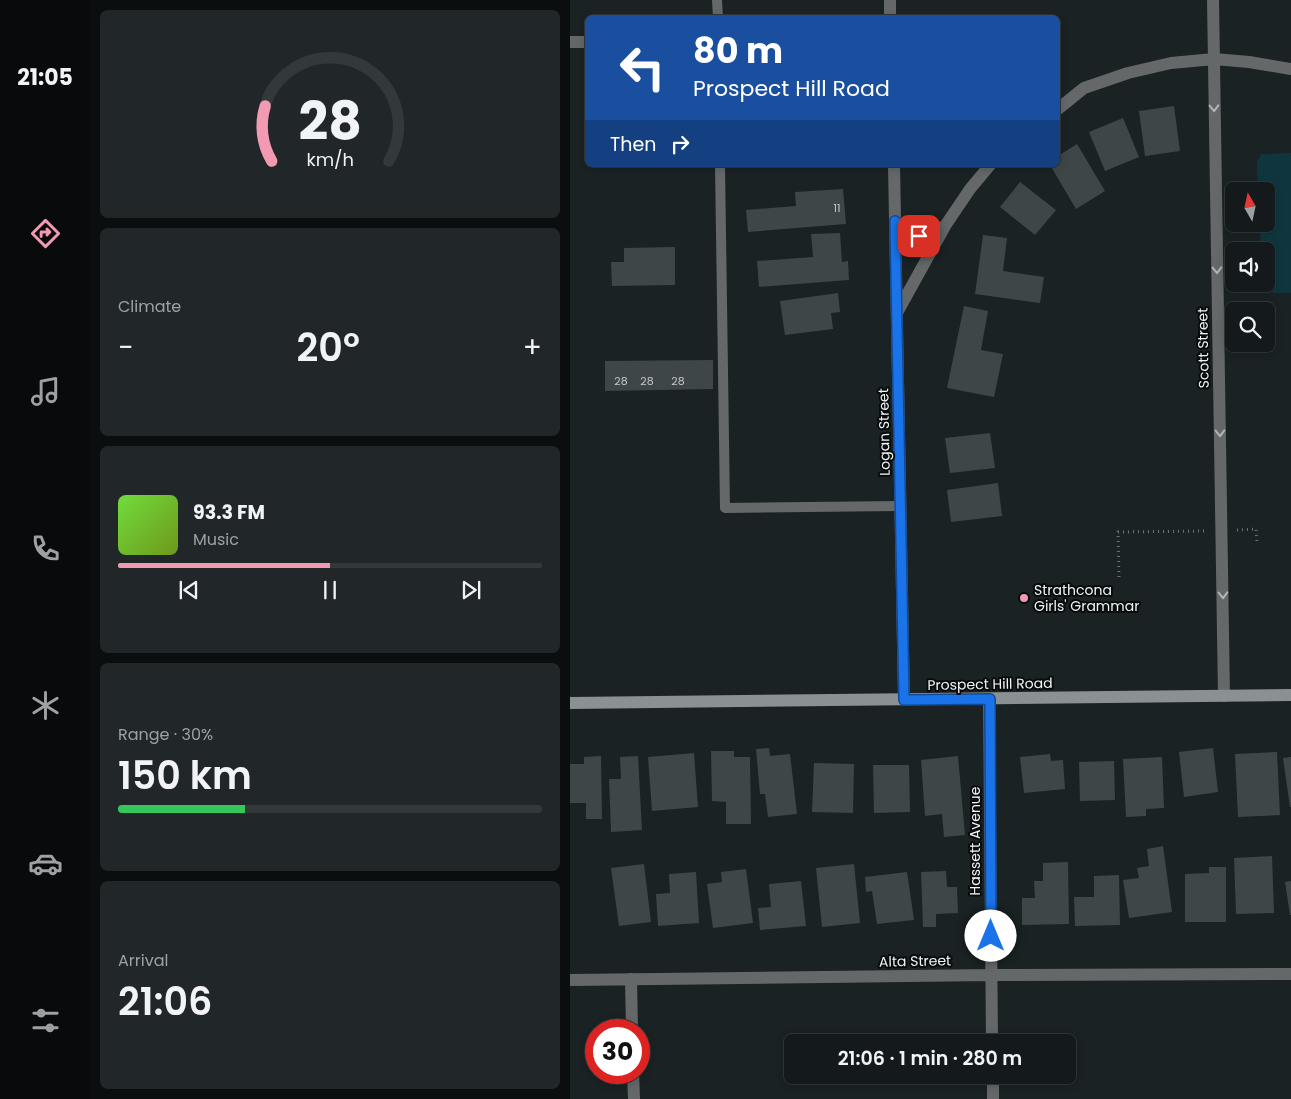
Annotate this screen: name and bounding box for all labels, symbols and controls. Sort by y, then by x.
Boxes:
text: 80 m [693,26,783,75]
icon: left [610,35,675,100]
text: 21:05 [17,62,73,93]
text: Prospect Hill Road [693,73,890,104]
text: 28 [298,85,362,158]
one-way arrow [1209,104,1219,112]
icon: right [666,130,694,158]
text: Then [610,131,656,158]
text: km/h [306,147,354,172]
north arrow [1225,182,1275,232]
map controls [1225,182,1275,352]
house number: 11 [833,200,841,216]
pin [898,215,940,257]
icon: directions [28,216,63,251]
icon: arrive [905,222,933,250]
button: sound [1225,242,1275,292]
one-way arrow [1212,266,1222,274]
text: Climate [118,295,181,318]
button: search [1225,302,1275,352]
street label: Scott Street [1192,308,1214,388]
text: 20° [297,321,360,374]
text: − [118,328,133,367]
text: + [523,328,542,367]
house number: 28 [614,373,628,389]
house number: 28 [640,373,654,389]
house number: 28 [671,373,685,389]
icon: music [28,374,63,409]
street label: Logan Street [873,388,895,476]
one-way arrow [1215,429,1225,437]
text: 93.3 FM [193,499,265,526]
text: Music [193,528,239,551]
icon: phone [28,531,63,566]
icon: previous [175,576,203,604]
icon: pause [316,576,344,604]
icon: next [457,576,485,604]
place label: Strathcona Girls' Grammar [1034,580,1139,616]
one-way arrow [1217,591,1228,599]
marker: Strathcona Girls' Grammar [1018,592,1030,604]
street label: Prospect Hill Road [927,673,1053,695]
icon: climate [28,688,63,723]
text: Range · 30% [118,723,213,746]
text: 150 km [118,749,252,802]
street label: Hassett Avenue [965,786,985,895]
icon: car [28,846,63,881]
position arrow [964,909,1016,961]
text: Arrival [118,949,168,972]
street label: Alta Street [879,950,951,972]
text: 21:06 [118,975,212,1028]
icon: filters [28,1003,63,1038]
speed limit sign: 30 [585,1019,650,1084]
text: 21:06 · 1 min · 280 m [838,1045,1022,1072]

